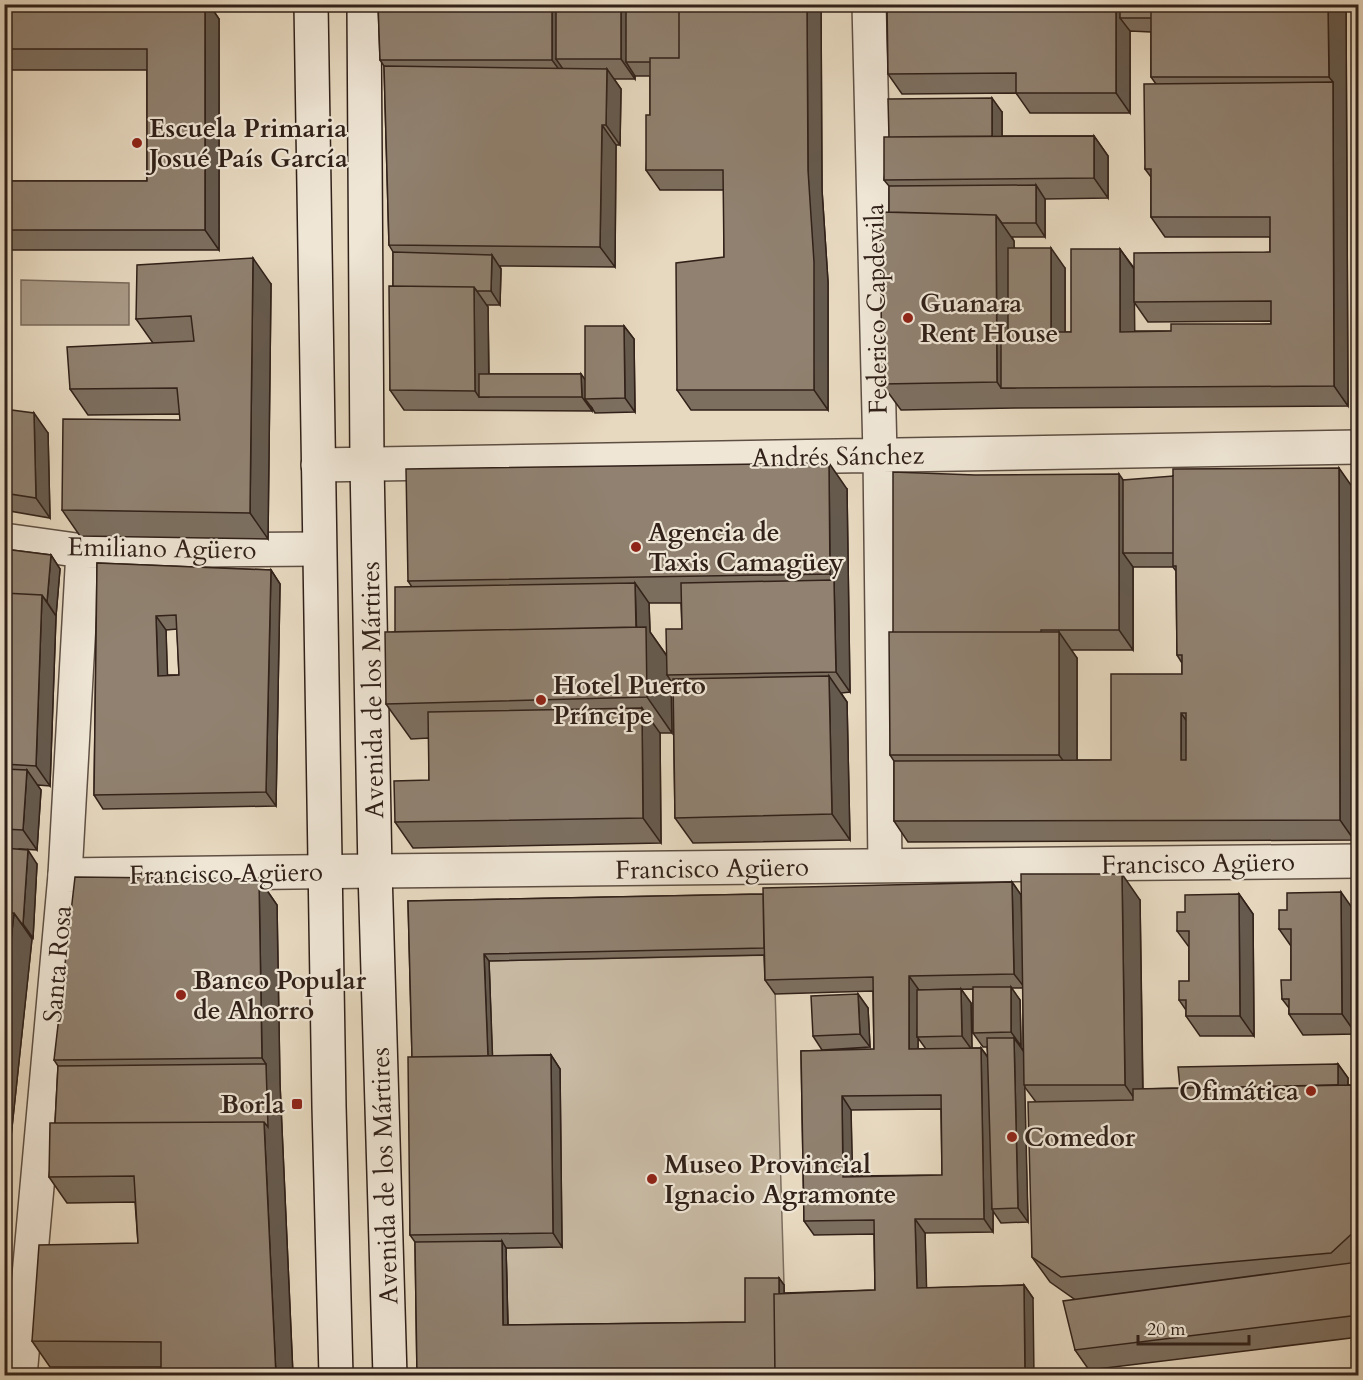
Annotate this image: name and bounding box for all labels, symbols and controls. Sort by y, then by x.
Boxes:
place label: Escuela Primaria Josué País García [145,111,348,176]
marker: Escuela Primaria Josué País García [130,136,144,150]
street label: Federico Capdevila [857,203,896,415]
place label: Guanara Rent House [920,286,1058,351]
marker: Guanara Rent House [901,311,915,325]
street label: Andrés Sánchez [751,437,925,476]
place label: Agencia de Taxis Camagüey [648,515,844,580]
street label: Emiliano Agüero [67,529,257,568]
marker: Agencia de Taxis Camagüey [629,540,643,554]
street label: Avenida de los Mártires [353,561,392,819]
place label: Hotel Puerto Príncipe [553,668,706,733]
marker: Hotel Puerto Príncipe [534,693,548,707]
street label: Francisco Agüero [1101,844,1295,883]
street label: Francisco Agüero [615,849,809,888]
street label: Francisco Agüero [129,854,323,893]
street label: Santa Rosa [35,904,80,1024]
place label: Banco Popular de Ahorro [193,963,367,1028]
marker: Banco Popular de Ahorro [174,988,188,1002]
street label: Avenida de los Mártires [363,1047,406,1305]
place label: Ofimática [1179,1074,1299,1109]
marker: Ofimática [1304,1084,1318,1098]
place label: Borla [220,1087,285,1122]
marker: Borla [290,1097,304,1111]
place label: Comedor [1024,1120,1136,1155]
marker: Comedor [1005,1130,1019,1144]
place label: Museo Provincial Ignacio Agramonte [664,1147,896,1212]
marker: Museo Provincial Ignacio Agramonte [645,1172,659,1186]
scale bar [1138,1308,1249,1346]
text: 20 m [1147,1317,1186,1342]

